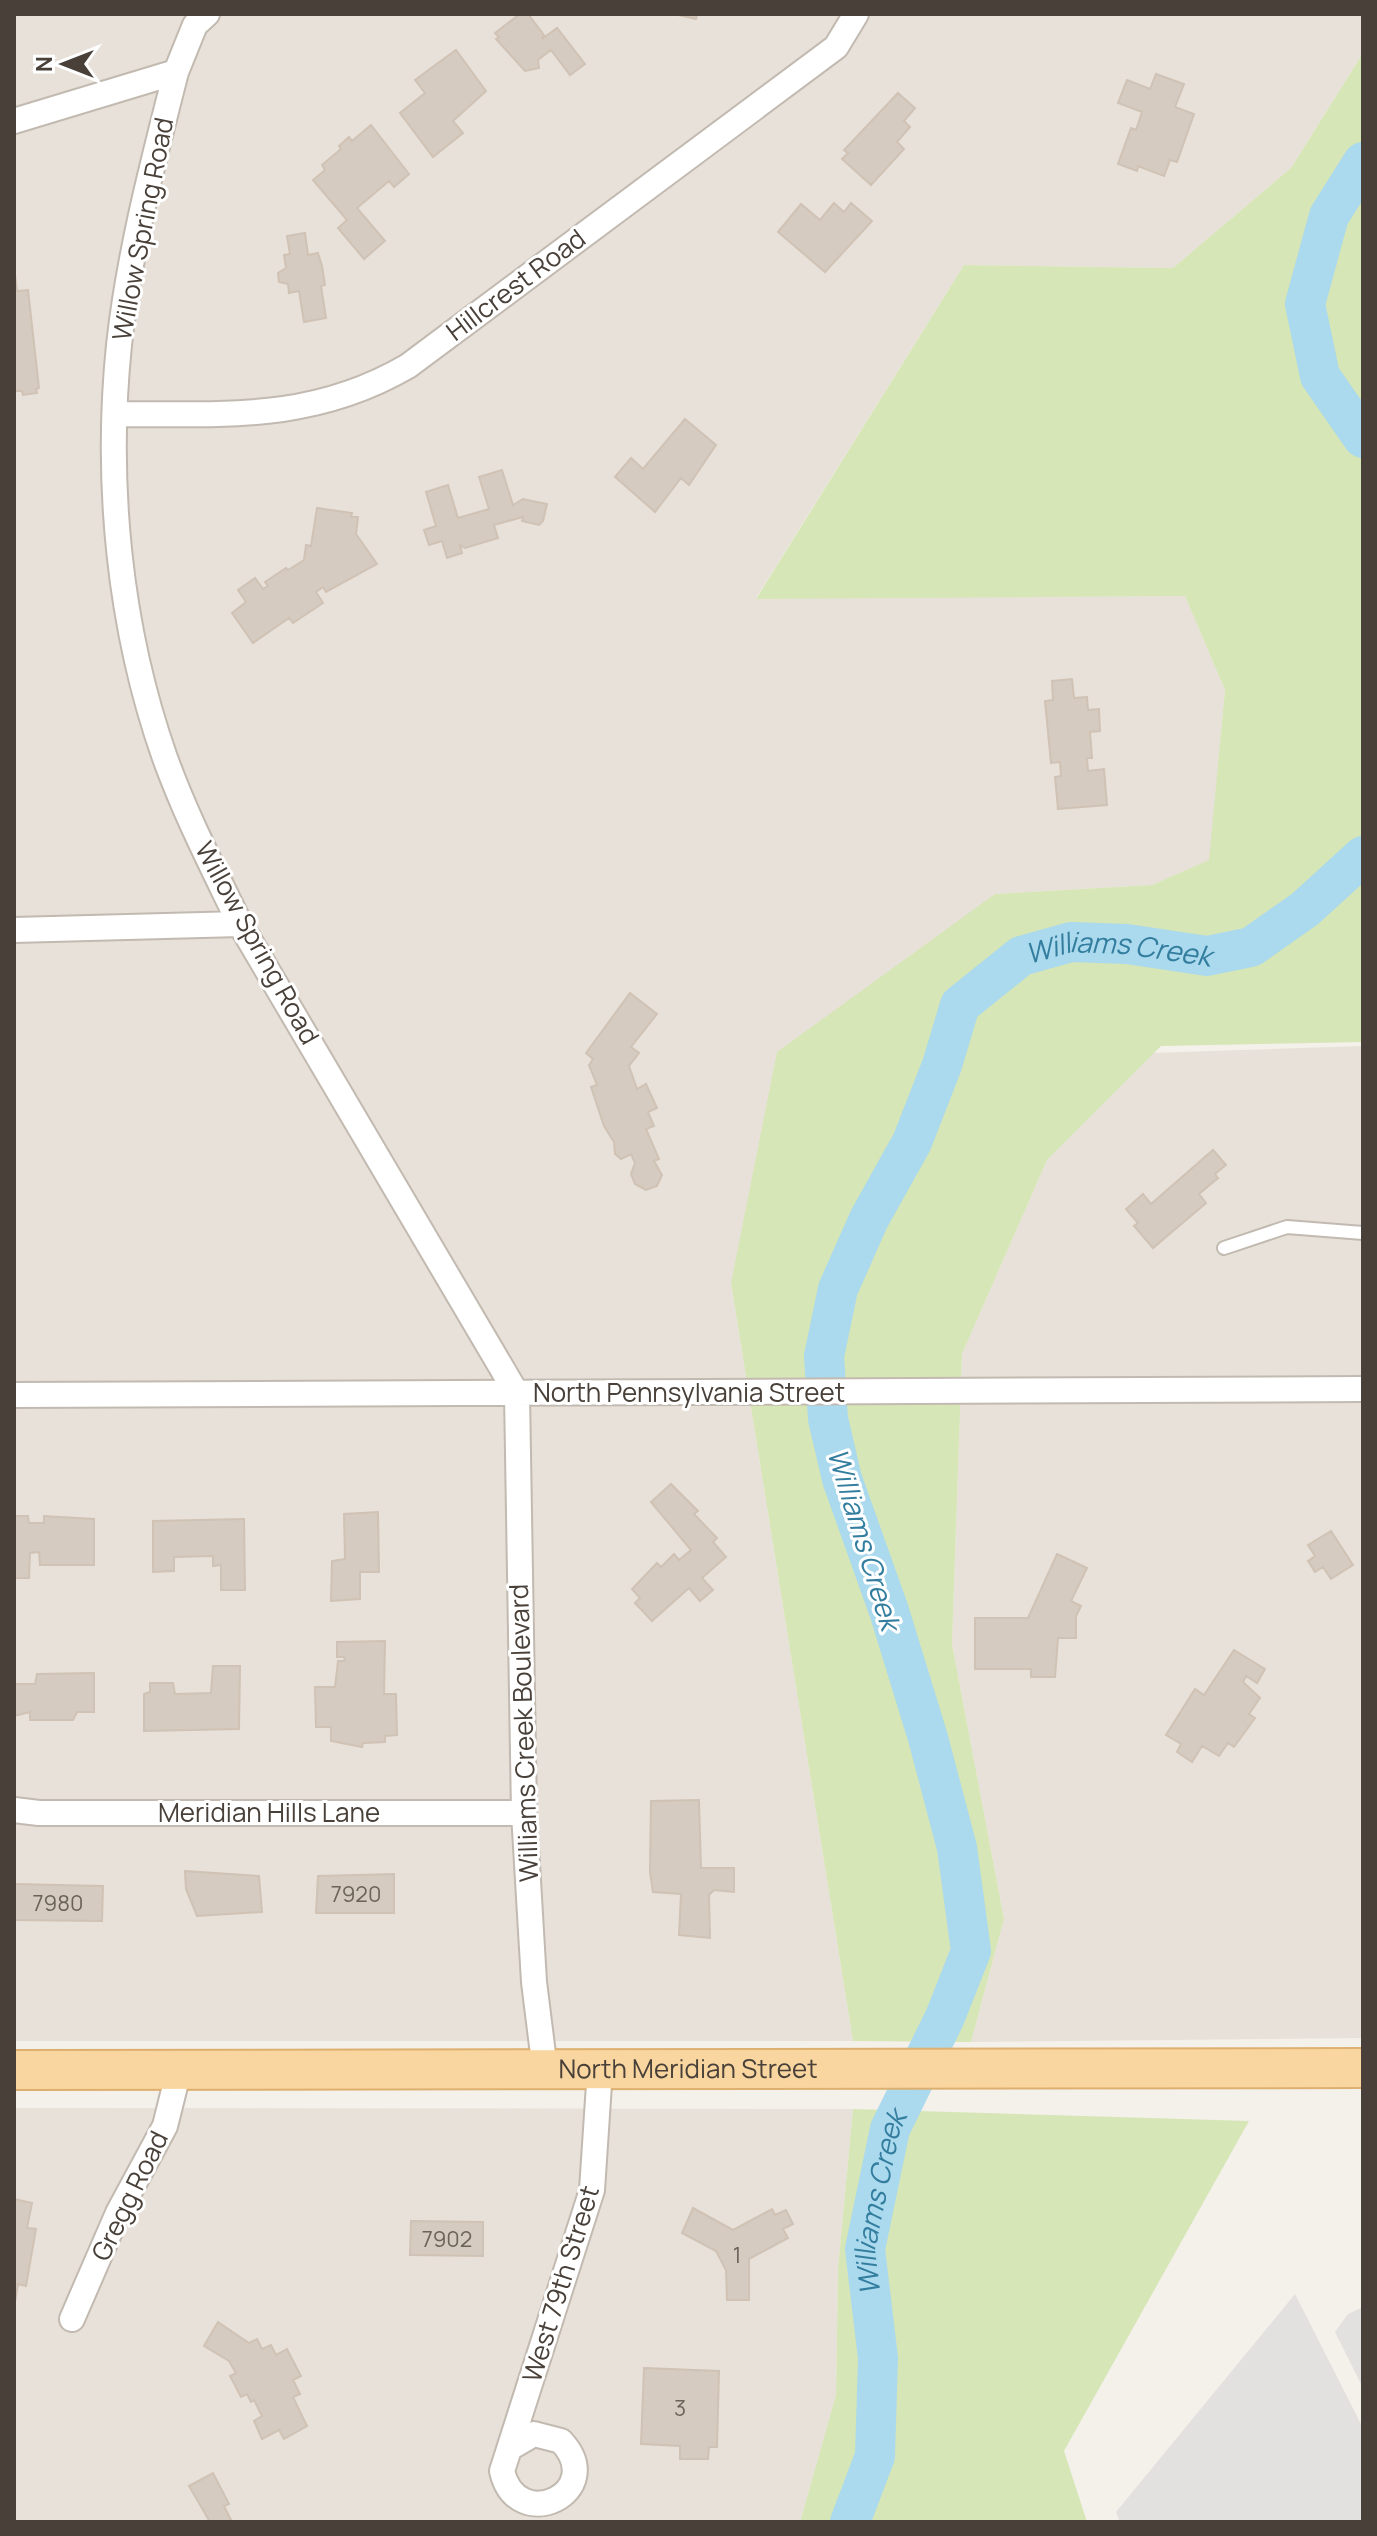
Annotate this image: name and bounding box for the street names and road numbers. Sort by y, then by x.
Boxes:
street label: Willow Spring Road [103,114,181,343]
street label: Hillcrest Road [438,220,592,348]
street label: Willow Spring Road [187,835,329,1050]
street label: North Pennsylvania Street [533,1374,845,1410]
street label: Williams Creek Boulevard [500,1583,546,1883]
street label: Meridian Hills Lane [158,1794,380,1830]
street label: North Meridian Street [558,2050,818,2086]
street label: Gregg Road [82,2125,176,2266]
street label: West 79th Street [513,2181,607,2386]

